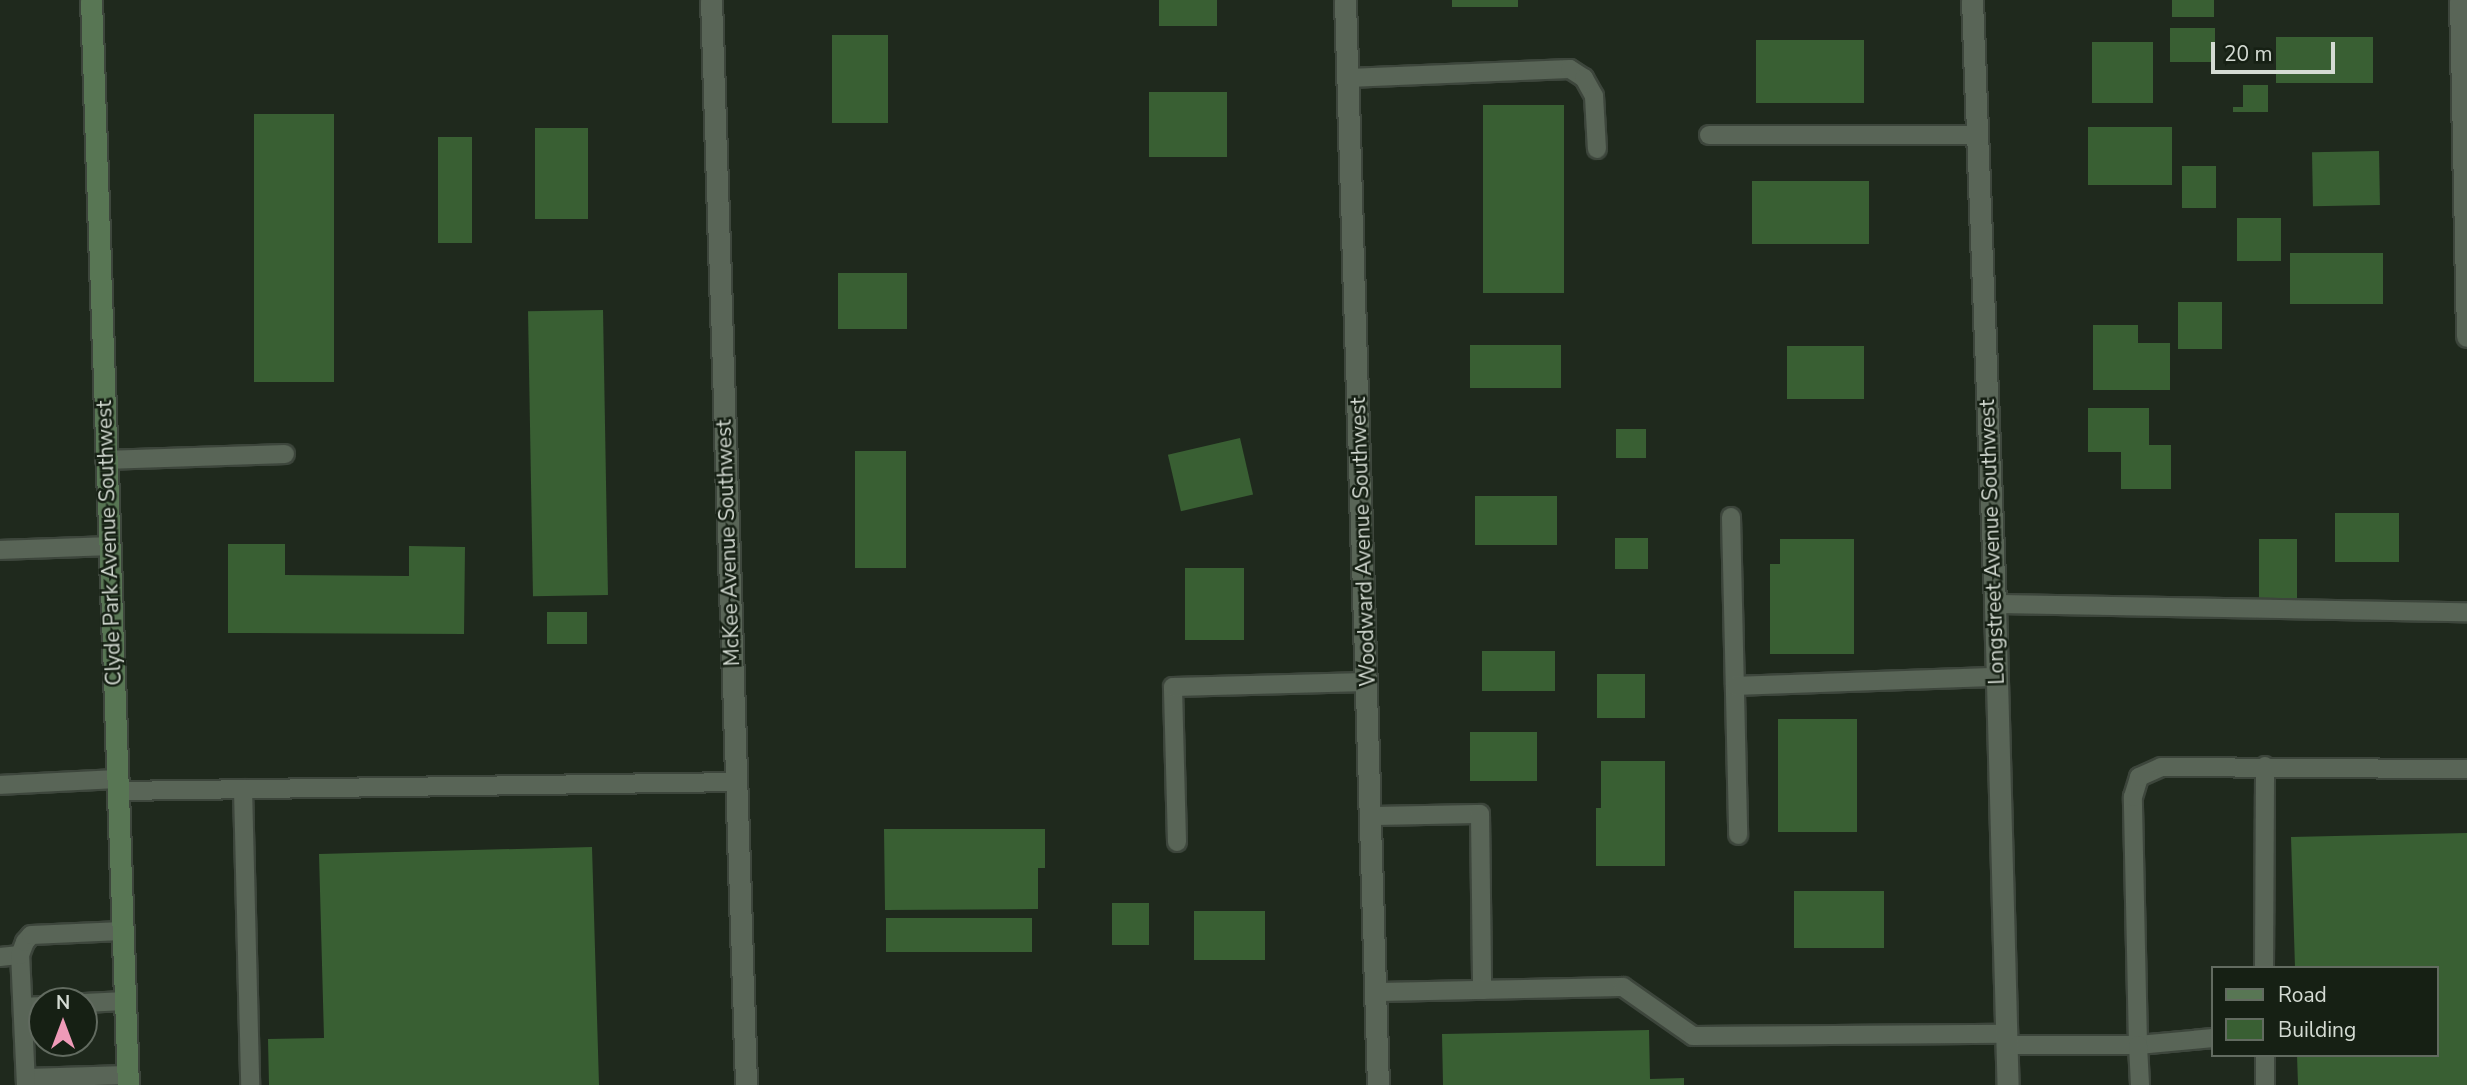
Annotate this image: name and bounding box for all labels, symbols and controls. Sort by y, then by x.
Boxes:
scale bar [2215,28,2339,72]
text: 20 m [2224,40,2273,68]
street label: Woodward Avenue Southwest [1345,397,1381,687]
street label: Longstreet Avenue Southwest [1974,399,2010,685]
street label: Clyde Park Avenue Southwest [91,400,127,686]
street label: McKee Avenue Southwest [711,419,745,667]
legend [2212,966,2439,1057]
text: Road [2278,981,2327,1009]
north arrow [28,987,98,1057]
text: N [56,990,70,1016]
text: Building [2278,1016,2356,1044]

